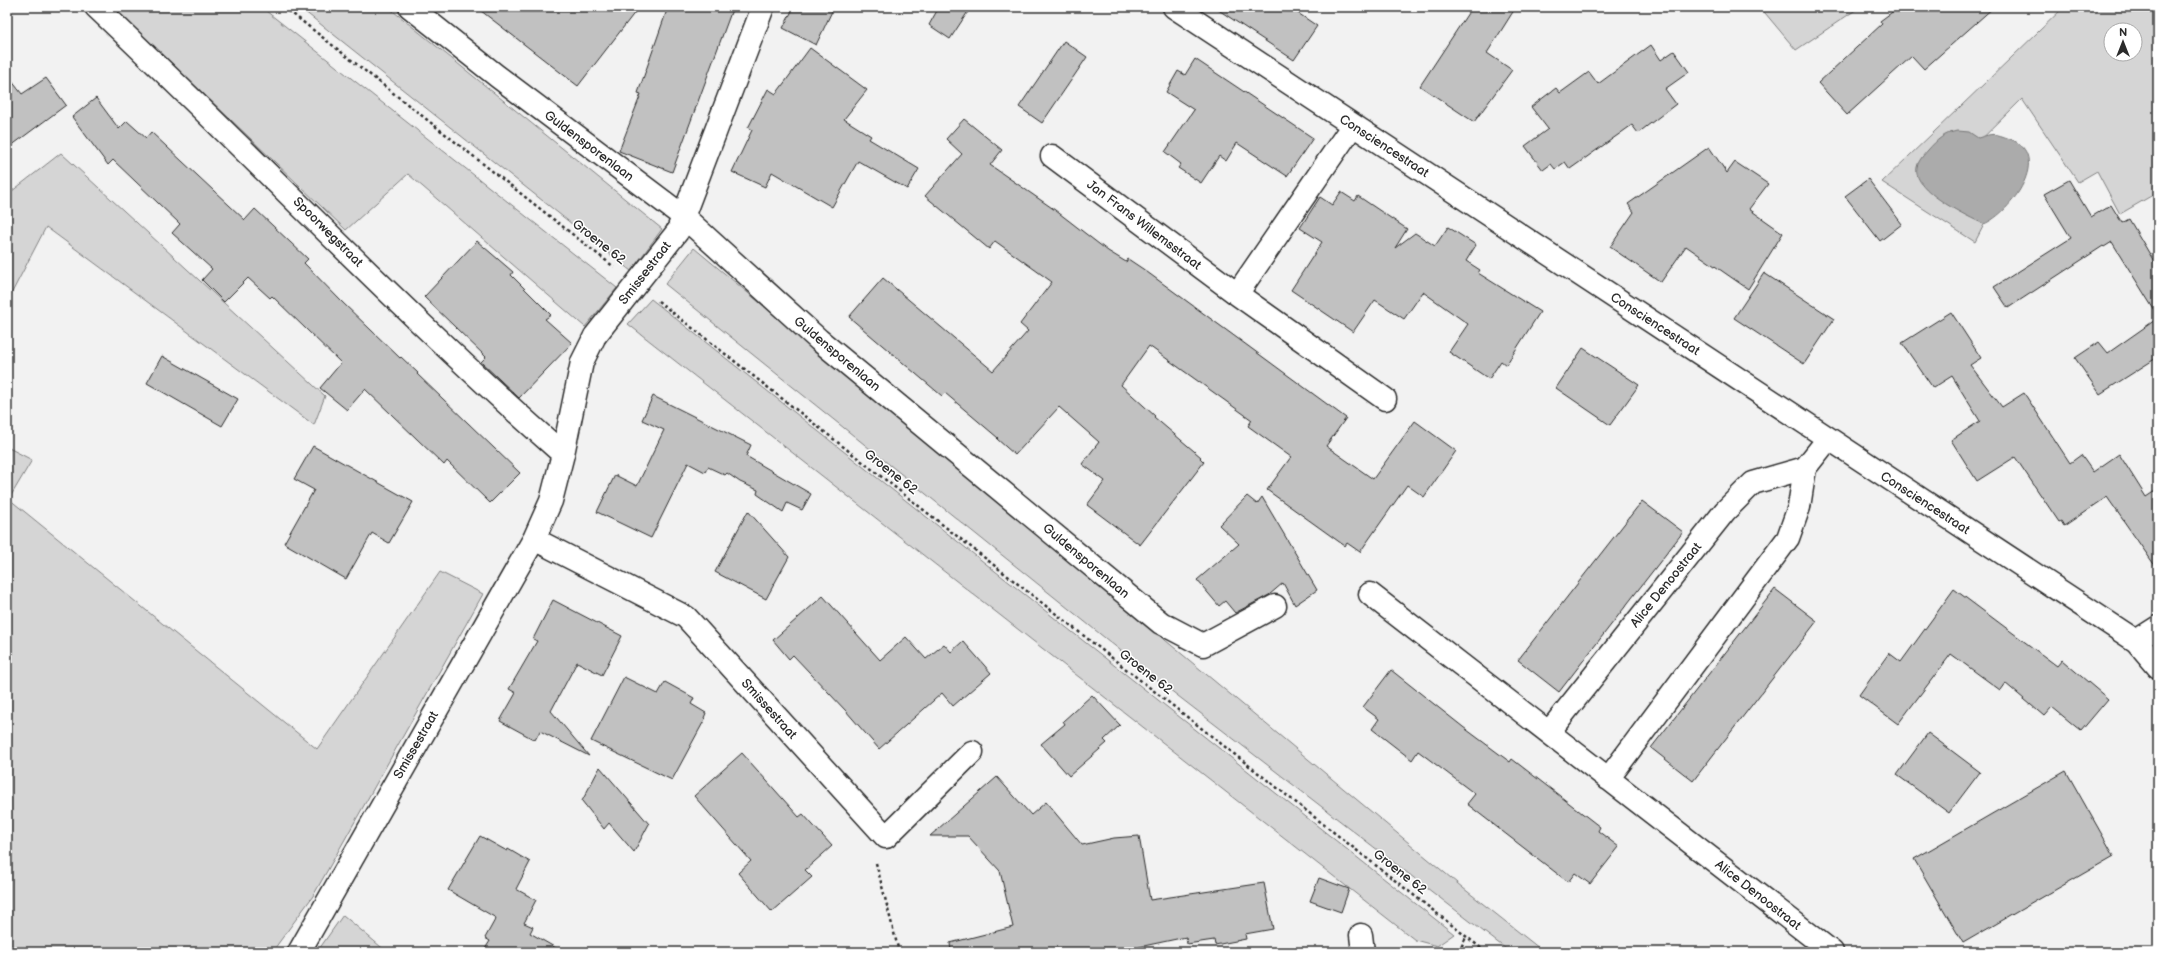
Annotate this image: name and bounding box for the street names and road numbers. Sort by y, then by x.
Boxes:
street label: Guldensporenlaan [541,107,637,185]
street label: Consciencestraat [1336,111,1432,181]
street label: Jan Frans Willemsstraat [1083,177,1205,273]
street label: Spoorwegstraat [290,194,366,270]
street label: Groene 62 [569,216,629,268]
street label: Smissestraat [615,238,675,308]
street label: Consciencestraat [1607,289,1703,359]
street label: Guldensporenlaan [790,313,884,395]
street label: Groene 62 [861,446,921,498]
street label: Consciencestraat [1877,468,1973,538]
street label: Guldensporenlaan [1039,520,1133,602]
street label: Alice Denoostraat [1627,539,1705,631]
street label: Groene 62 [1116,646,1176,698]
street label: Smissestraat [738,675,800,743]
street label: Smissestraat [390,708,442,782]
street label: Groene 62 [1370,846,1430,898]
street label: Alice Denoostraat [1712,856,1804,934]

